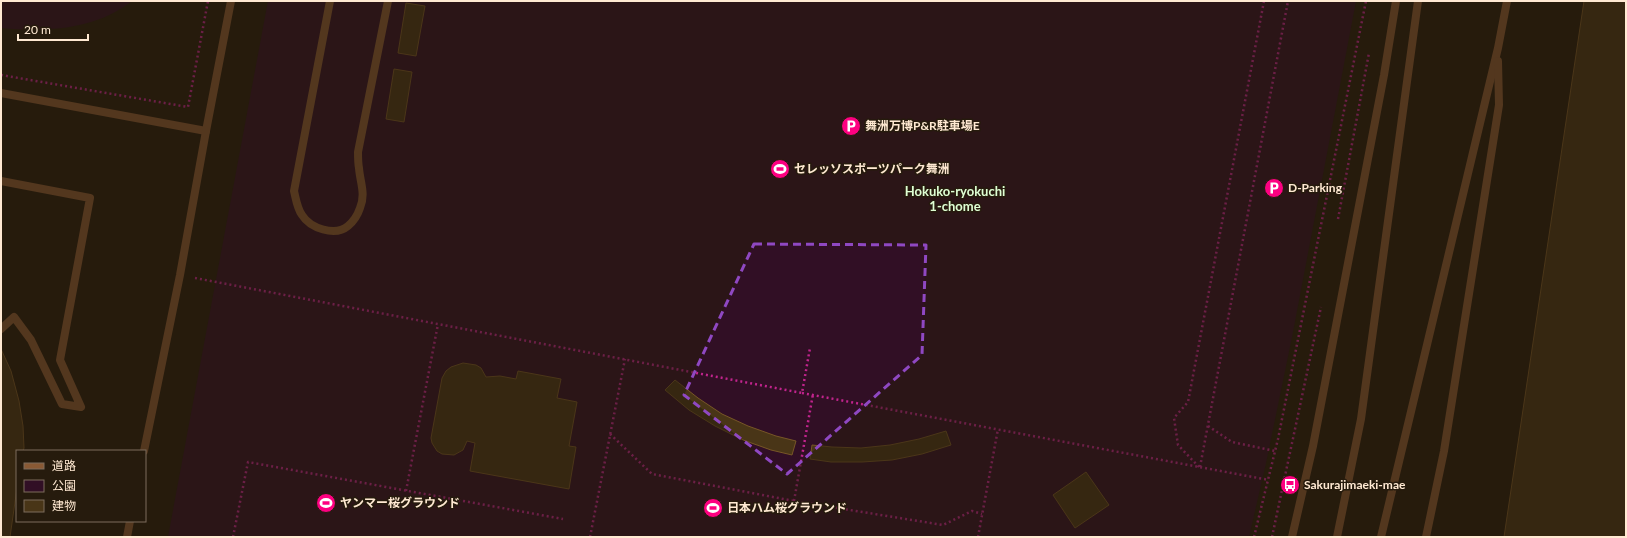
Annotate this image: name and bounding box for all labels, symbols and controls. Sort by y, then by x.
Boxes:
scale bar [18,16,88,42]
text: 20 m [24,22,51,37]
parking icon: 舞洲万博P&R駐車場E [840,115,862,137]
place label: 舞洲万博P&R駐車場E [865,118,980,133]
sports icon: セレッソスポーツパーク舞洲 [769,158,791,180]
place label: セレッソスポーツパーク舞洲 [794,161,950,176]
parking icon: D-Parking [1263,177,1285,199]
place label: D-Parking [1288,180,1343,195]
district label: Hokuko-ryokuchi 1-chome [905,183,1005,214]
legend [16,450,146,522]
text: 道路 [52,458,76,473]
bus stop icon: Sakurajimaeki-mae [1279,474,1301,496]
place label: Sakurajimaeki-mae [1304,477,1406,492]
text: 公園 [52,478,76,493]
sports icon: ヤンマー桜グラウンド [315,492,337,514]
place label: ヤンマー桜グラウンド [340,495,460,510]
sports icon: 日本ハム桜グラウンド [702,497,724,519]
text: 建物 [52,498,76,513]
place label: 日本ハム桜グラウンド [727,500,847,515]

